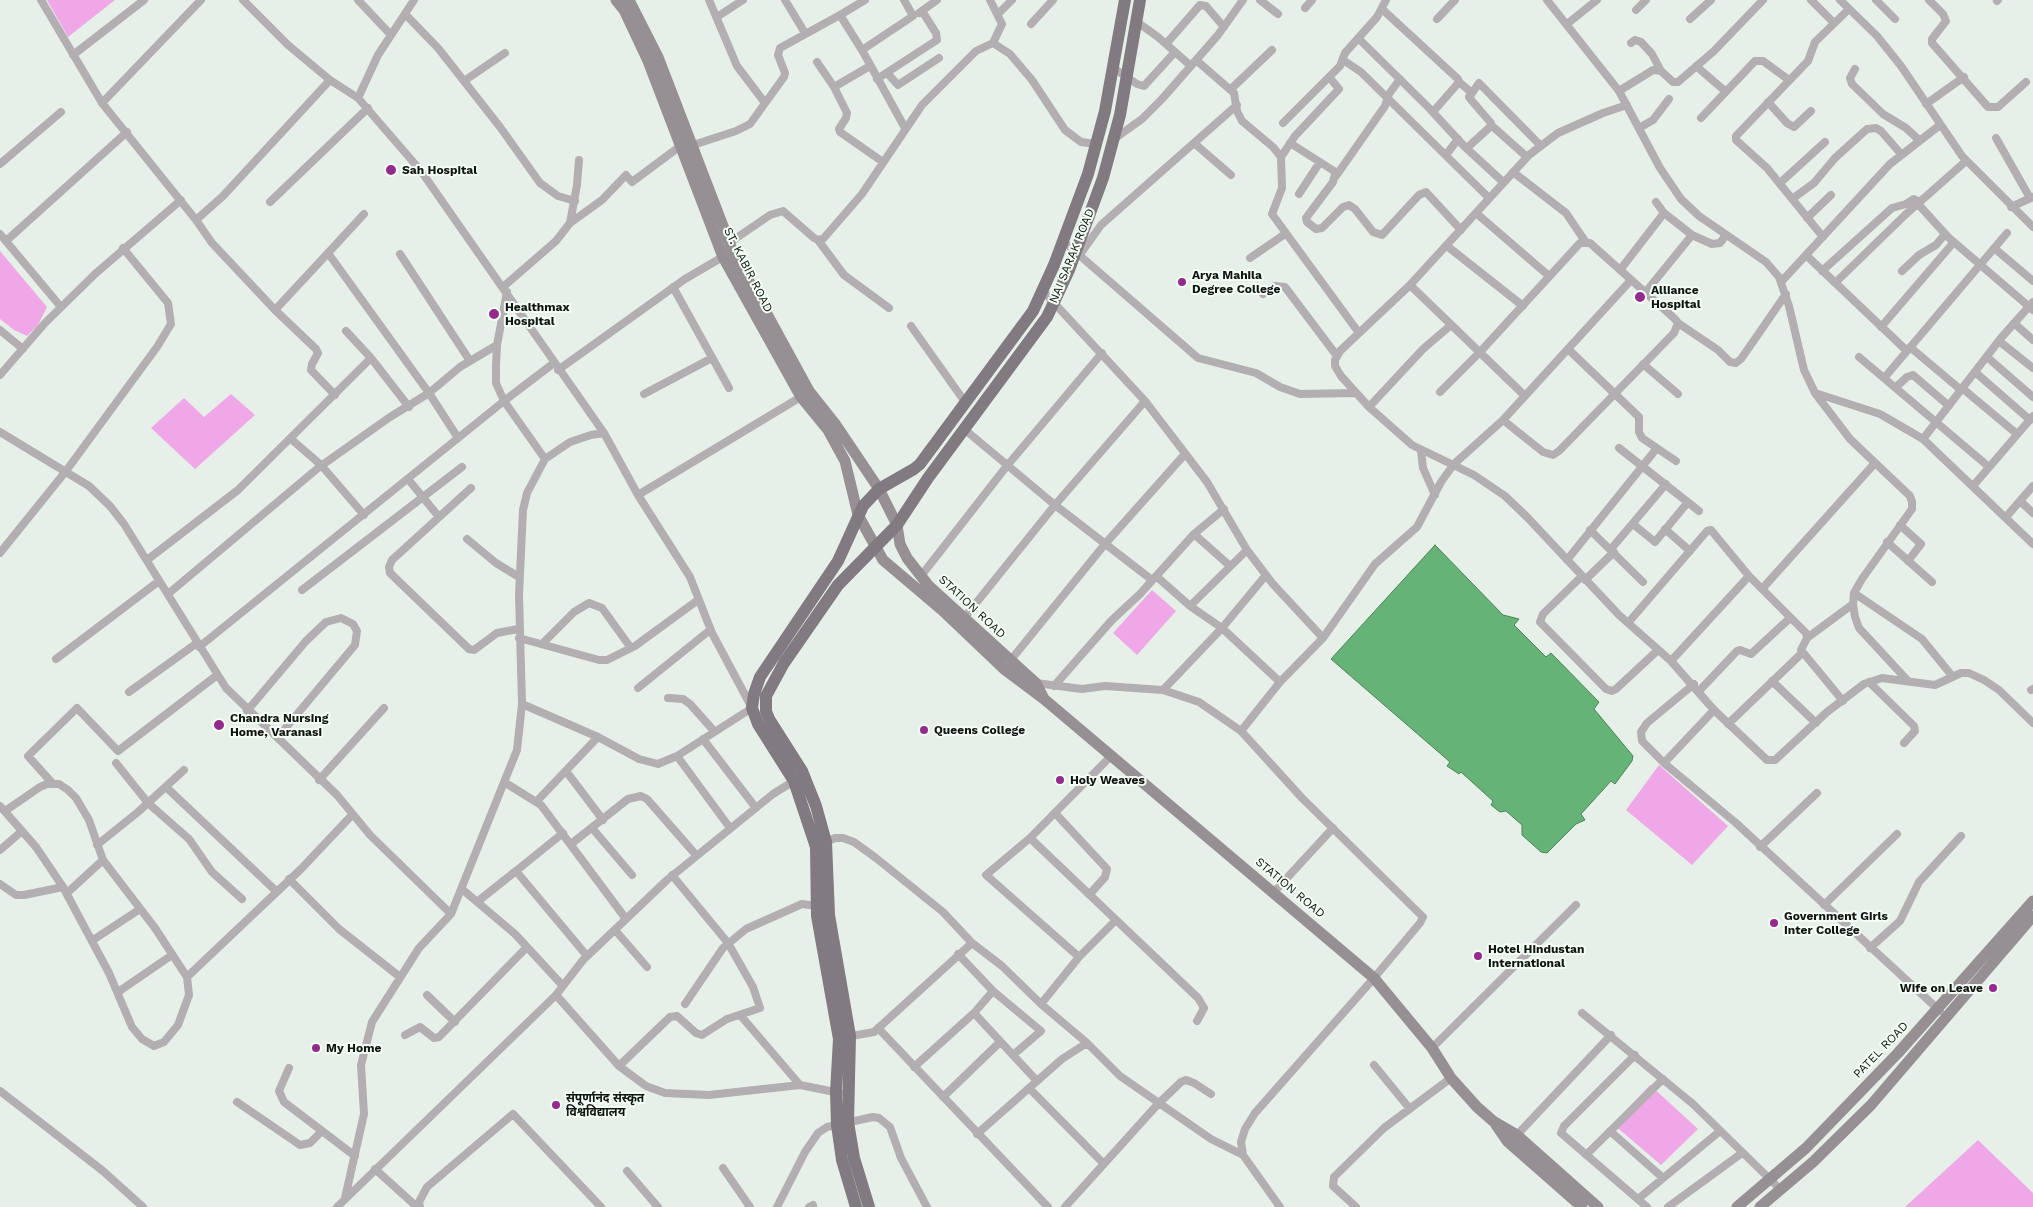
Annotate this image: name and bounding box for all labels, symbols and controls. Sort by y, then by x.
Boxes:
marker: Sah Hospital [384,163,398,177]
place label: Sah Hospital [402,163,477,177]
street label: NAI SARAK ROAD [1046,207,1098,305]
street label: ST. KABIR ROAD [720,225,776,315]
place label: Arya Mahila Degree College [1192,268,1281,296]
marker: Arya Mahila Degree College [1176,276,1188,288]
place label: Alliance Hospital [1651,283,1701,311]
marker: Alliance Hospital [1633,290,1647,304]
place label: Healthmax Hospital [505,300,570,328]
marker: Healthmax Hospital [487,307,501,321]
street label: STATION ROAD [936,572,1008,642]
place label: Chandra Nursing Home, Varanasi [230,711,328,739]
marker: Chandra Nursing Home, Varanasi [212,718,226,732]
place label: Queens College [934,723,1025,737]
marker: Queens College [918,724,930,736]
place label: Holy Weaves [1070,773,1145,787]
marker: Holy Weaves [1054,774,1066,786]
street label: STATION ROAD [1252,855,1328,921]
place label: Government Girls Inter College [1784,909,1888,937]
marker: Government Girls Inter College [1768,917,1780,929]
place label: Hotel Hindustan International [1488,942,1584,970]
marker: Hotel Hindustan International [1472,950,1484,962]
place label: Wife on Leave [1900,981,1983,995]
marker: Wife on Leave [1987,982,1999,994]
street label: PATEL ROAD [1850,1019,1912,1081]
place label: My Home [326,1041,381,1055]
marker: My Home [310,1042,322,1054]
place label: संपूर्णानंद संस्कृत विश्वविद्यालय [566,1091,644,1119]
marker: संपूर्णानंद संस्कृत विश्वविद्यालय [550,1099,562,1111]

